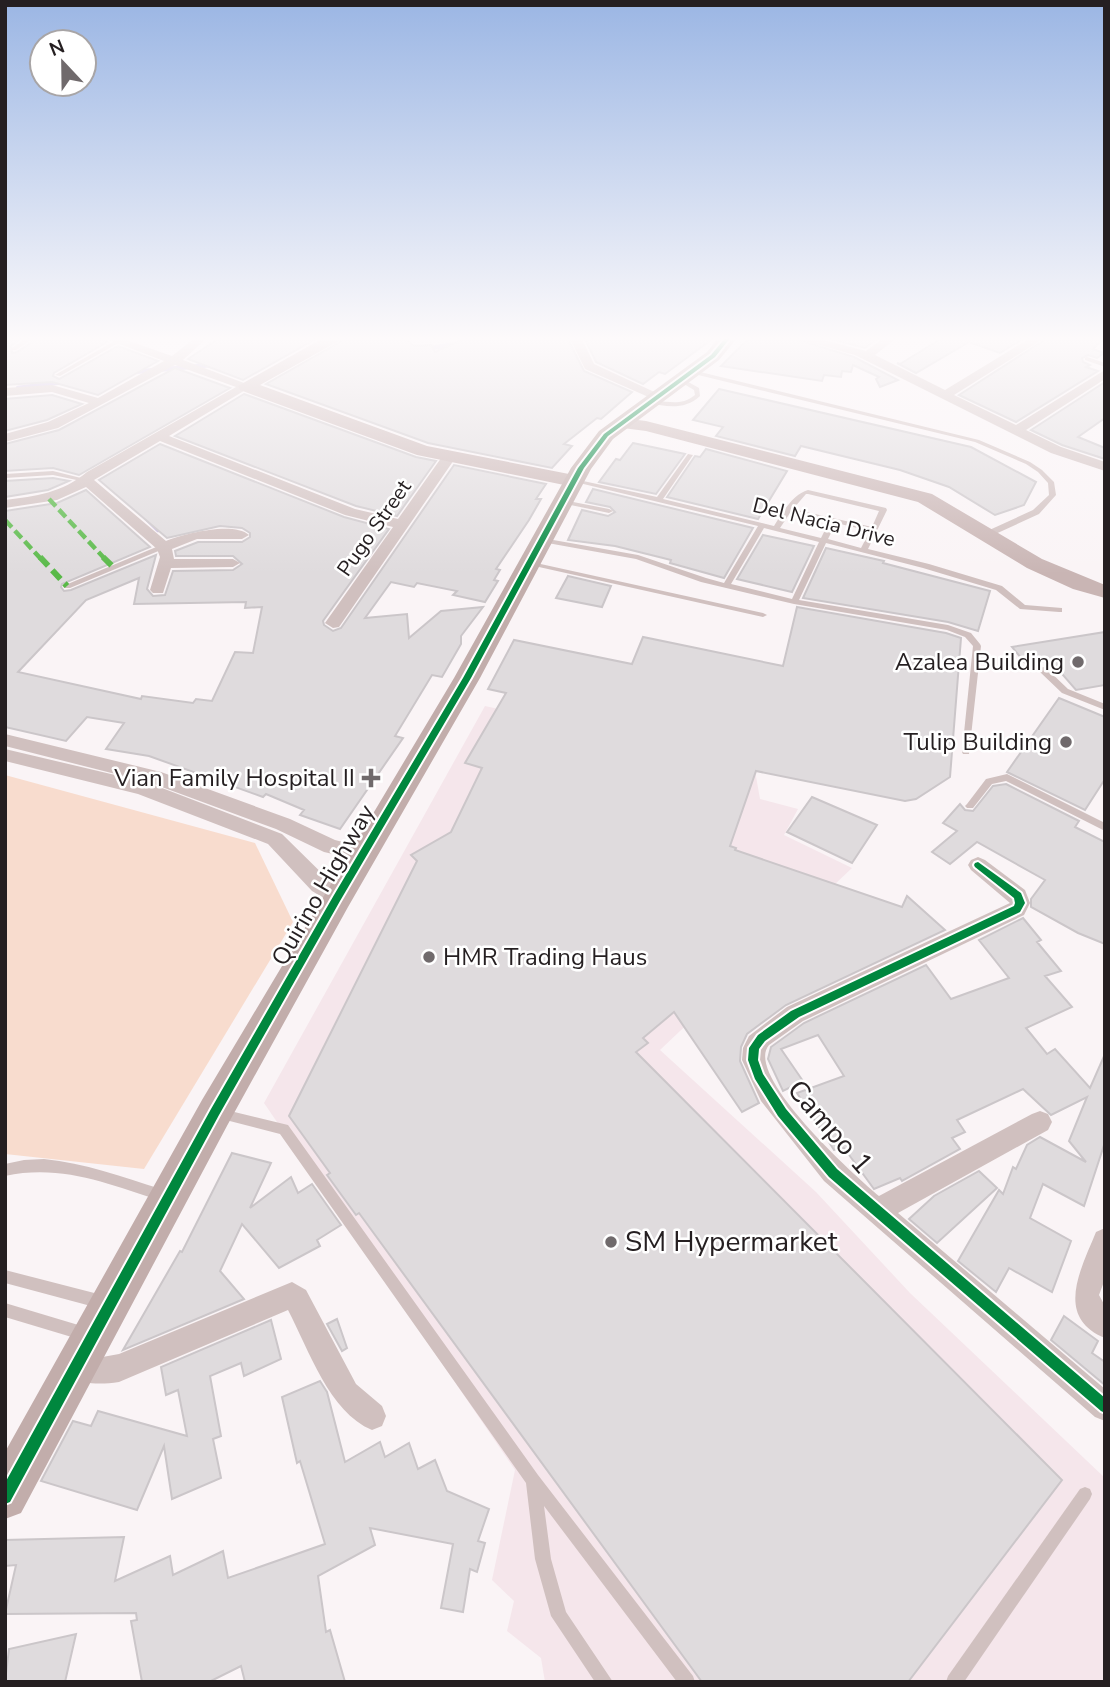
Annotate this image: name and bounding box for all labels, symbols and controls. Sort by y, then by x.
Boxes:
north arrow [28,28,98,98]
text: N [46,33,68,63]
street label: Pugo Street [331,474,418,582]
street label: Del Nacia Drive [750,491,898,553]
place label: Azalea Building [895,646,1064,678]
marker: Azalea Building [1070,654,1086,670]
place label: Tulip Building [903,726,1052,758]
marker: Tulip Building [1058,734,1074,750]
place label: Vian Family Hospital II [113,762,355,794]
marker: Vian Family Hospital II [361,768,381,788]
street label: Quirino Highway [264,798,382,971]
place label: HMR Trading Haus [443,941,647,973]
marker: HMR Trading Haus [421,949,437,965]
street label: Campo 1 [779,1072,881,1182]
place label: SM Hypermarket [625,1223,838,1261]
marker: SM Hypermarket [603,1234,619,1250]

